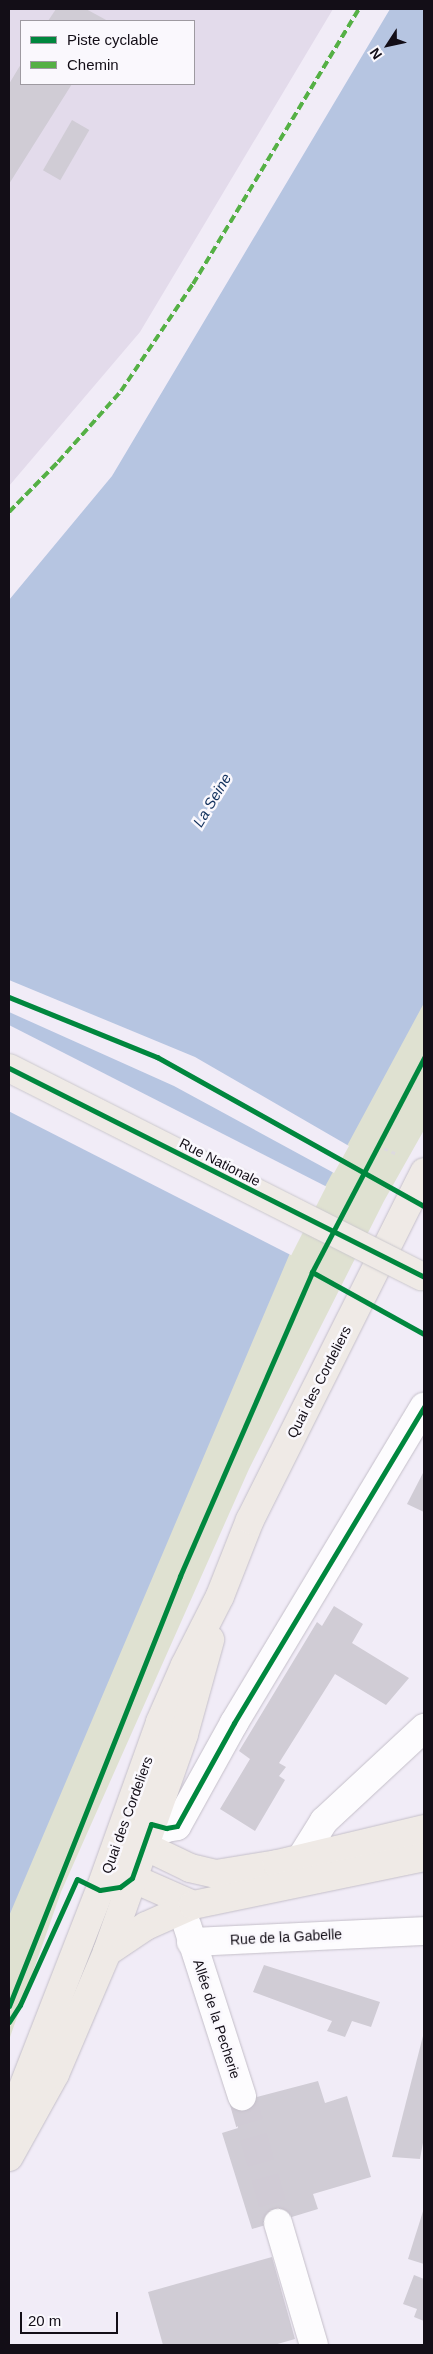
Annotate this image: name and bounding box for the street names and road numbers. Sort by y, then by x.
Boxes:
street label: Rue Nationale [177,1134,263,1190]
street label: Quai des Cordeliers [283,1323,355,1441]
street label: Quai des Cordeliers [98,1754,156,1876]
street label: Rue de la Gabelle [230,1926,342,1948]
street label: Allée de la Pecherie [190,1957,244,2081]

